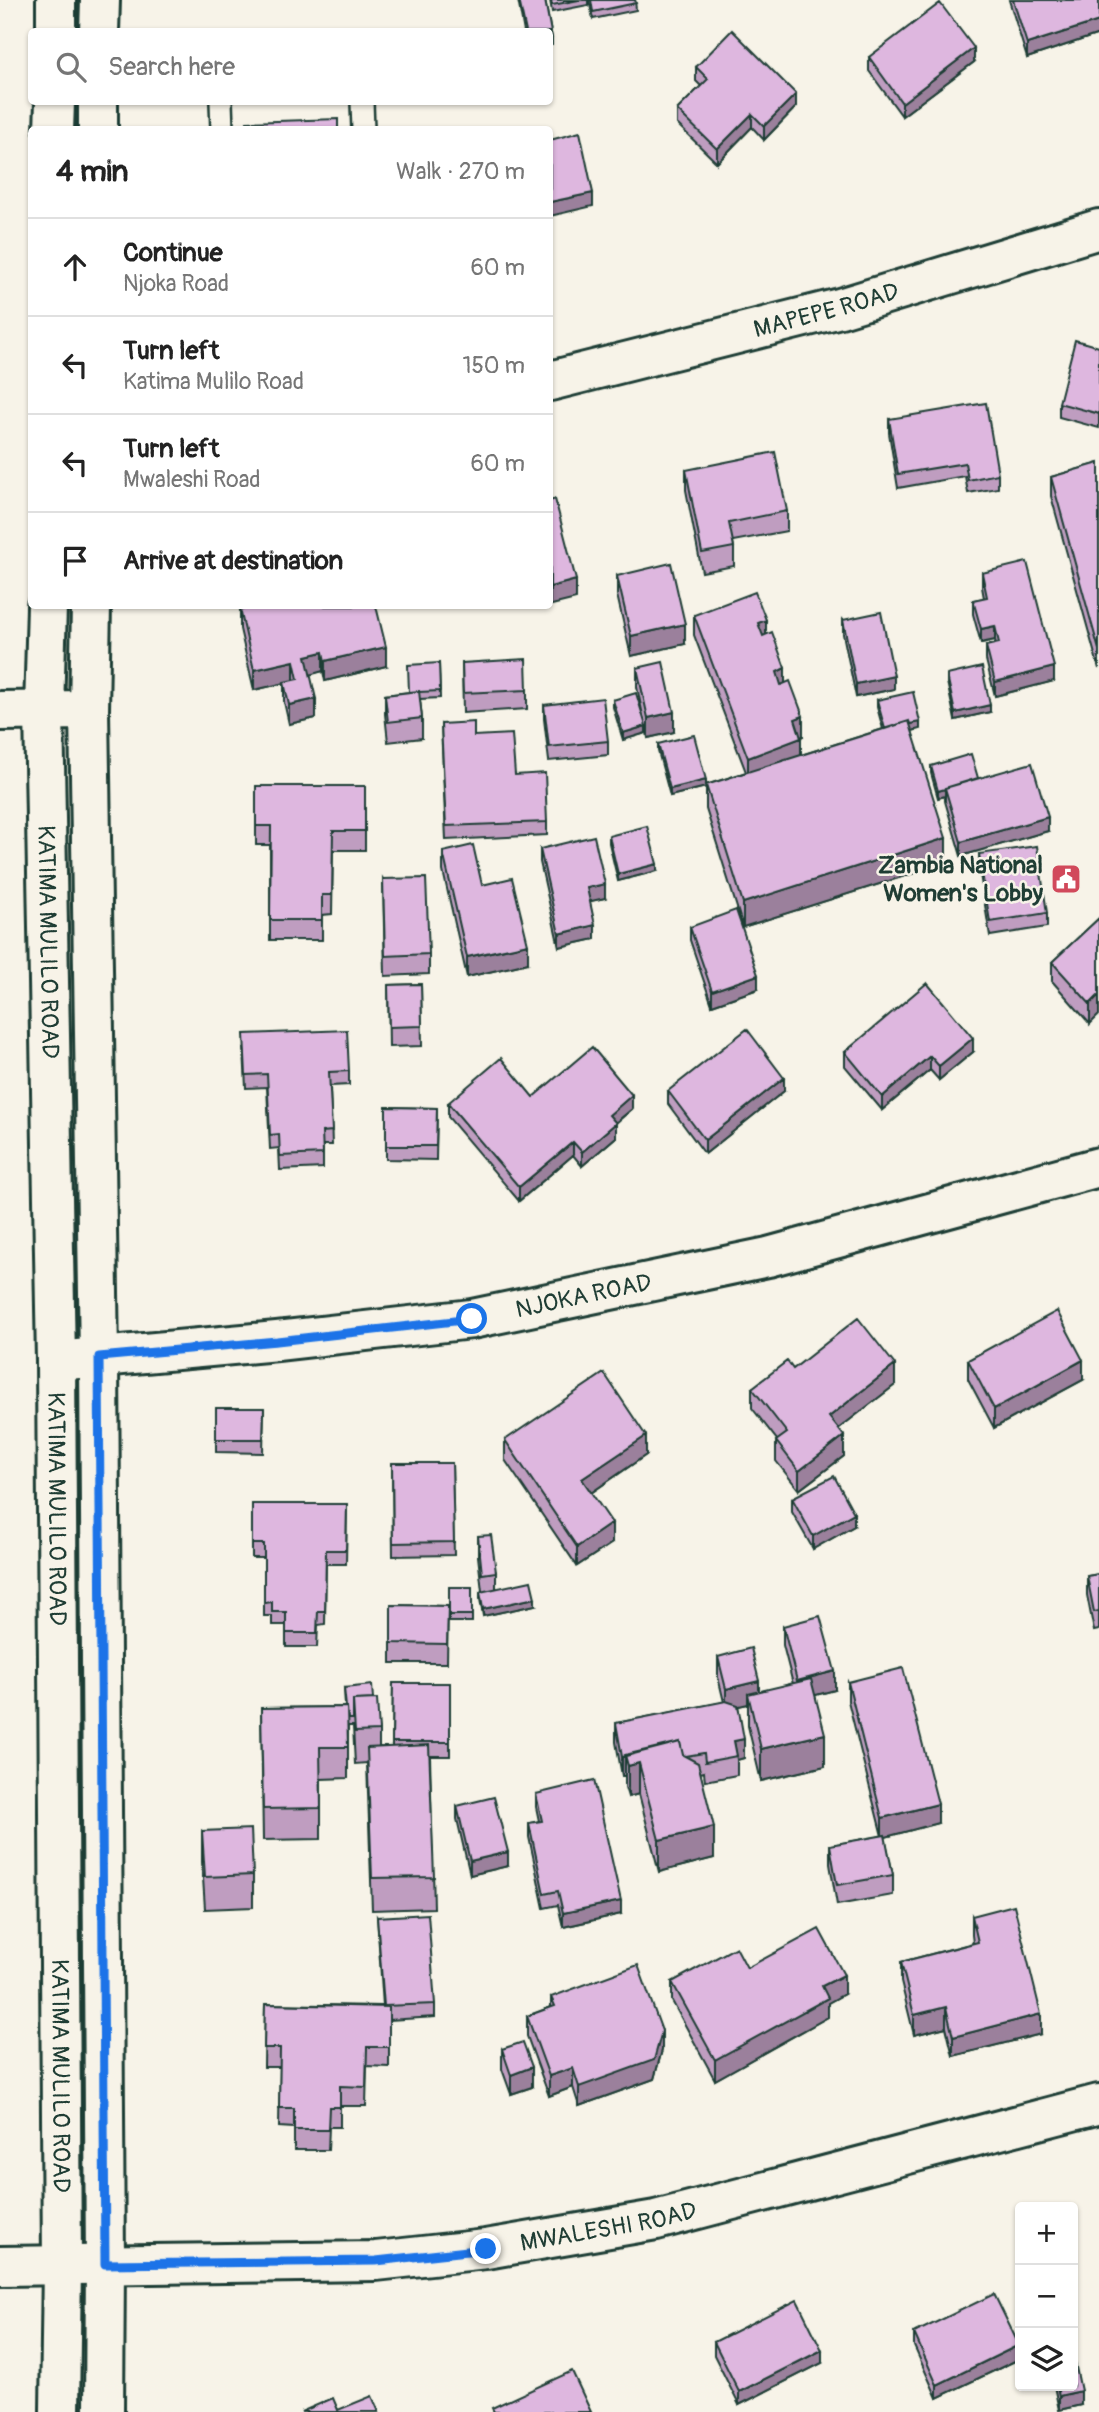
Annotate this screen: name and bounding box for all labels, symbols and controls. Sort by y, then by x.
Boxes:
search box [28,28,553,105]
icon: search [52,48,90,86]
text: Search here [108,51,235,83]
text: 4 min [56,153,129,190]
text: Walk · 270 m [396,157,525,186]
text: Continue [123,237,223,269]
icon: ahead [56,248,94,286]
text: 60 m [470,253,525,282]
text: Njoka Road [123,269,229,298]
street label: MAPEPE ROAD [751,277,902,344]
text: Turn left [123,335,219,367]
icon: left [56,346,94,384]
text: 150 m [462,351,525,380]
text: Katima Mulilo Road [123,367,304,396]
text: Turn left [123,433,219,465]
icon: left [56,444,94,482]
text: 60 m [470,449,525,478]
text: Mwaleshi Road [123,465,261,494]
icon: arrive [56,542,94,580]
text: Arrive at destination [123,545,343,577]
street label: KATIMA MULILO ROAD [31,825,64,1059]
place label: Zambia National Women's Lobby [878,851,1044,908]
public building icon: Zambia National Women's Lobby [1049,862,1083,896]
street label: NJOKA ROAD [513,1268,654,1324]
route start [456,1303,487,1334]
street label: KATIMA MULILO ROAD [41,1392,72,1626]
street label: KATIMA MULILO ROAD [45,1959,76,2193]
street label: MWALESHI ROAD [518,2196,700,2258]
map controls [1015,2202,1078,2391]
button: + [1015,2202,1078,2265]
route end [470,2233,501,2264]
button: − [1015,2265,1078,2328]
button: layers [1015,2328,1078,2391]

